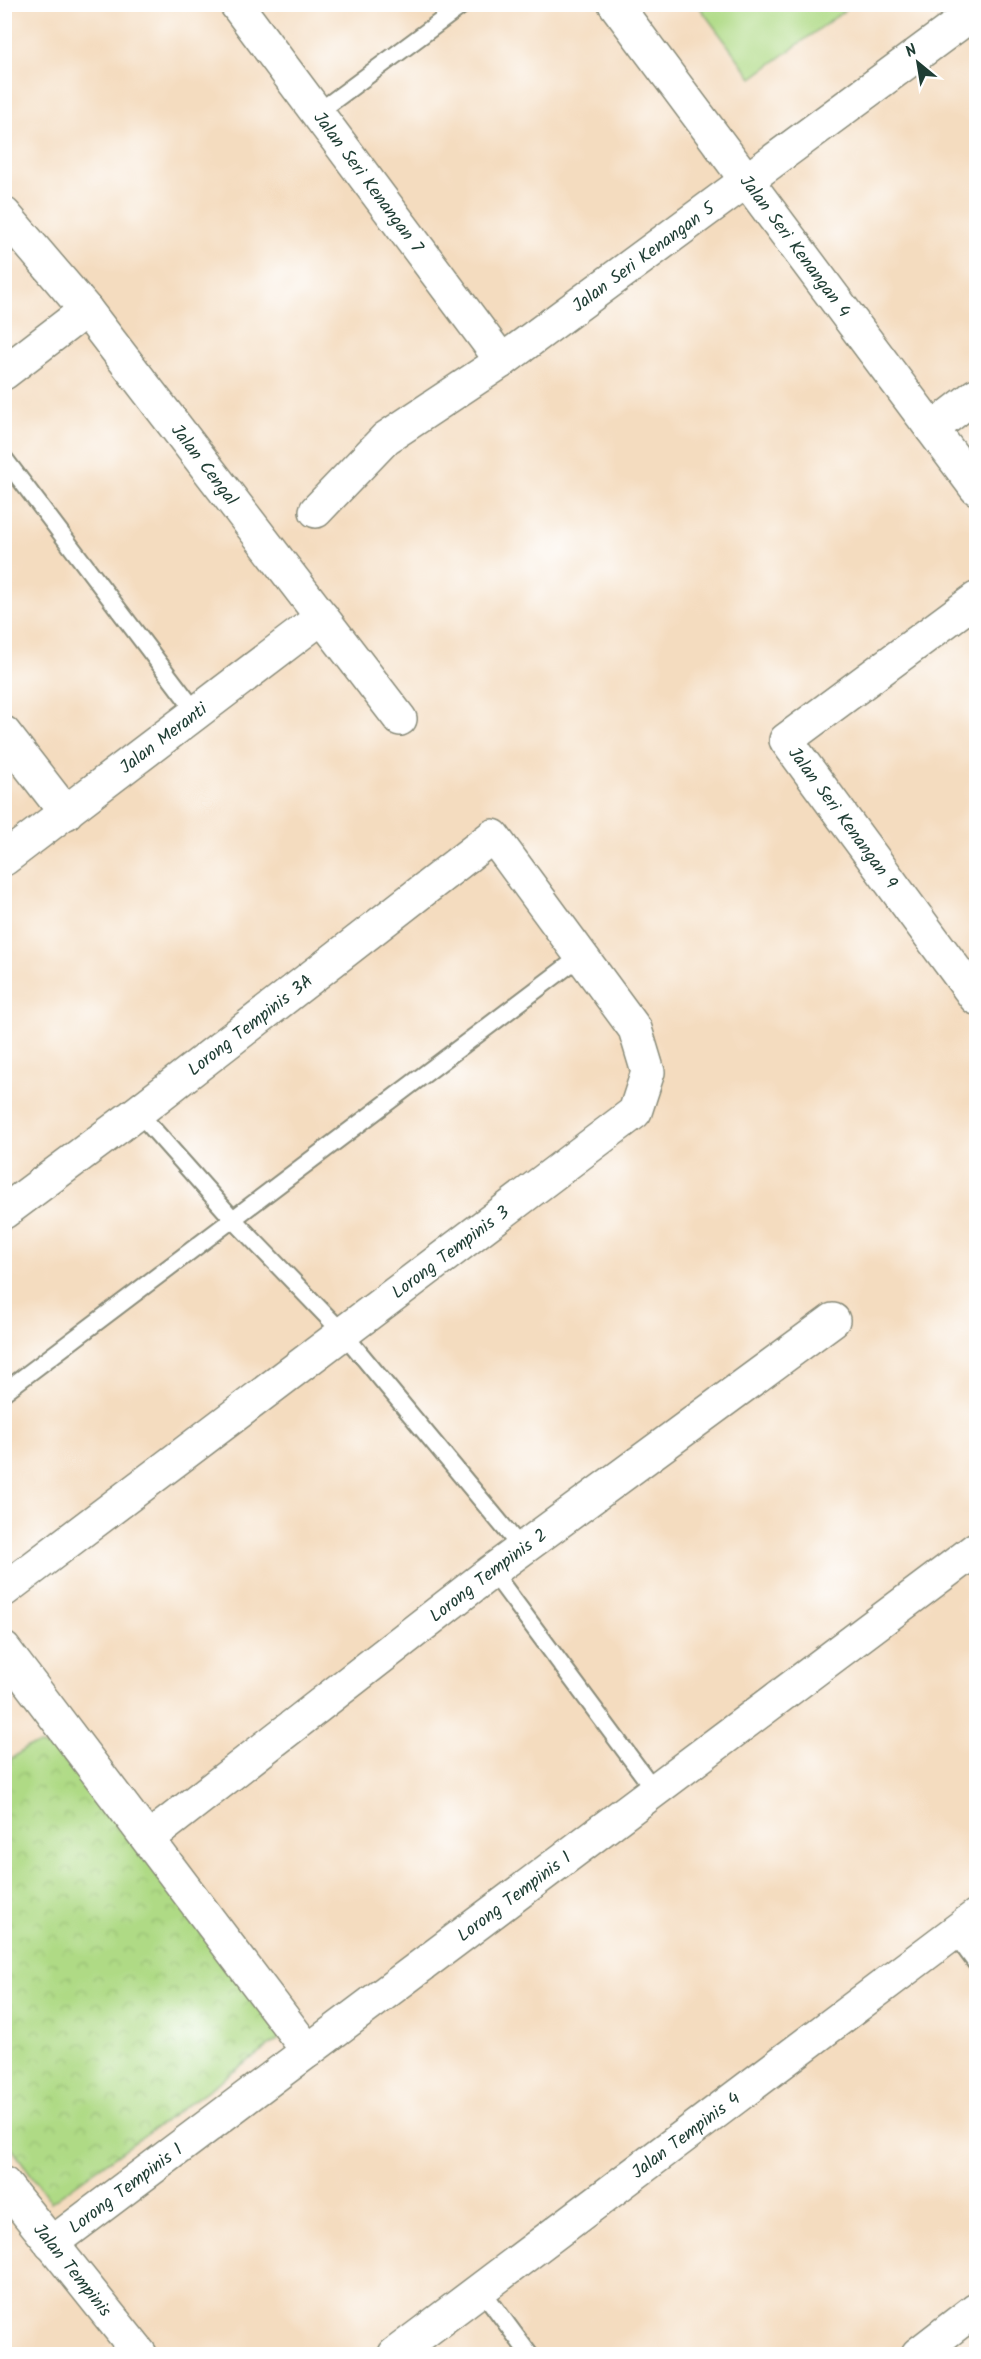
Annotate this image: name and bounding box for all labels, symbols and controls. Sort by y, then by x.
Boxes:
north arrow [888,33,948,93]
text: N [901,38,922,65]
street label: Jalan Seri Kenangan 7 [305,106,430,260]
street label: Jalan Seri Kenangan 4 [731,169,857,325]
street label: Jalan Seri Kenangan 5 [567,194,723,321]
street label: Jalan Cengal [163,418,245,513]
street label: Jalan Meranti [114,696,215,782]
street label: Jalan Seri Kenangan 9 [780,741,904,896]
street label: Lorong Tempinis 3A [182,968,320,1084]
street label: Lorong Tempinis 3 [386,1199,516,1307]
street label: Lorong Tempinis 2 [424,1522,554,1631]
street label: Lorong Tempinis 1 [451,1845,578,1950]
street label: Jalan Tempinis 4 [626,2085,747,2187]
street label: Lorong Tempinis 1 [63,2137,190,2242]
street label: Jalan Tempinis [25,2218,118,2324]

